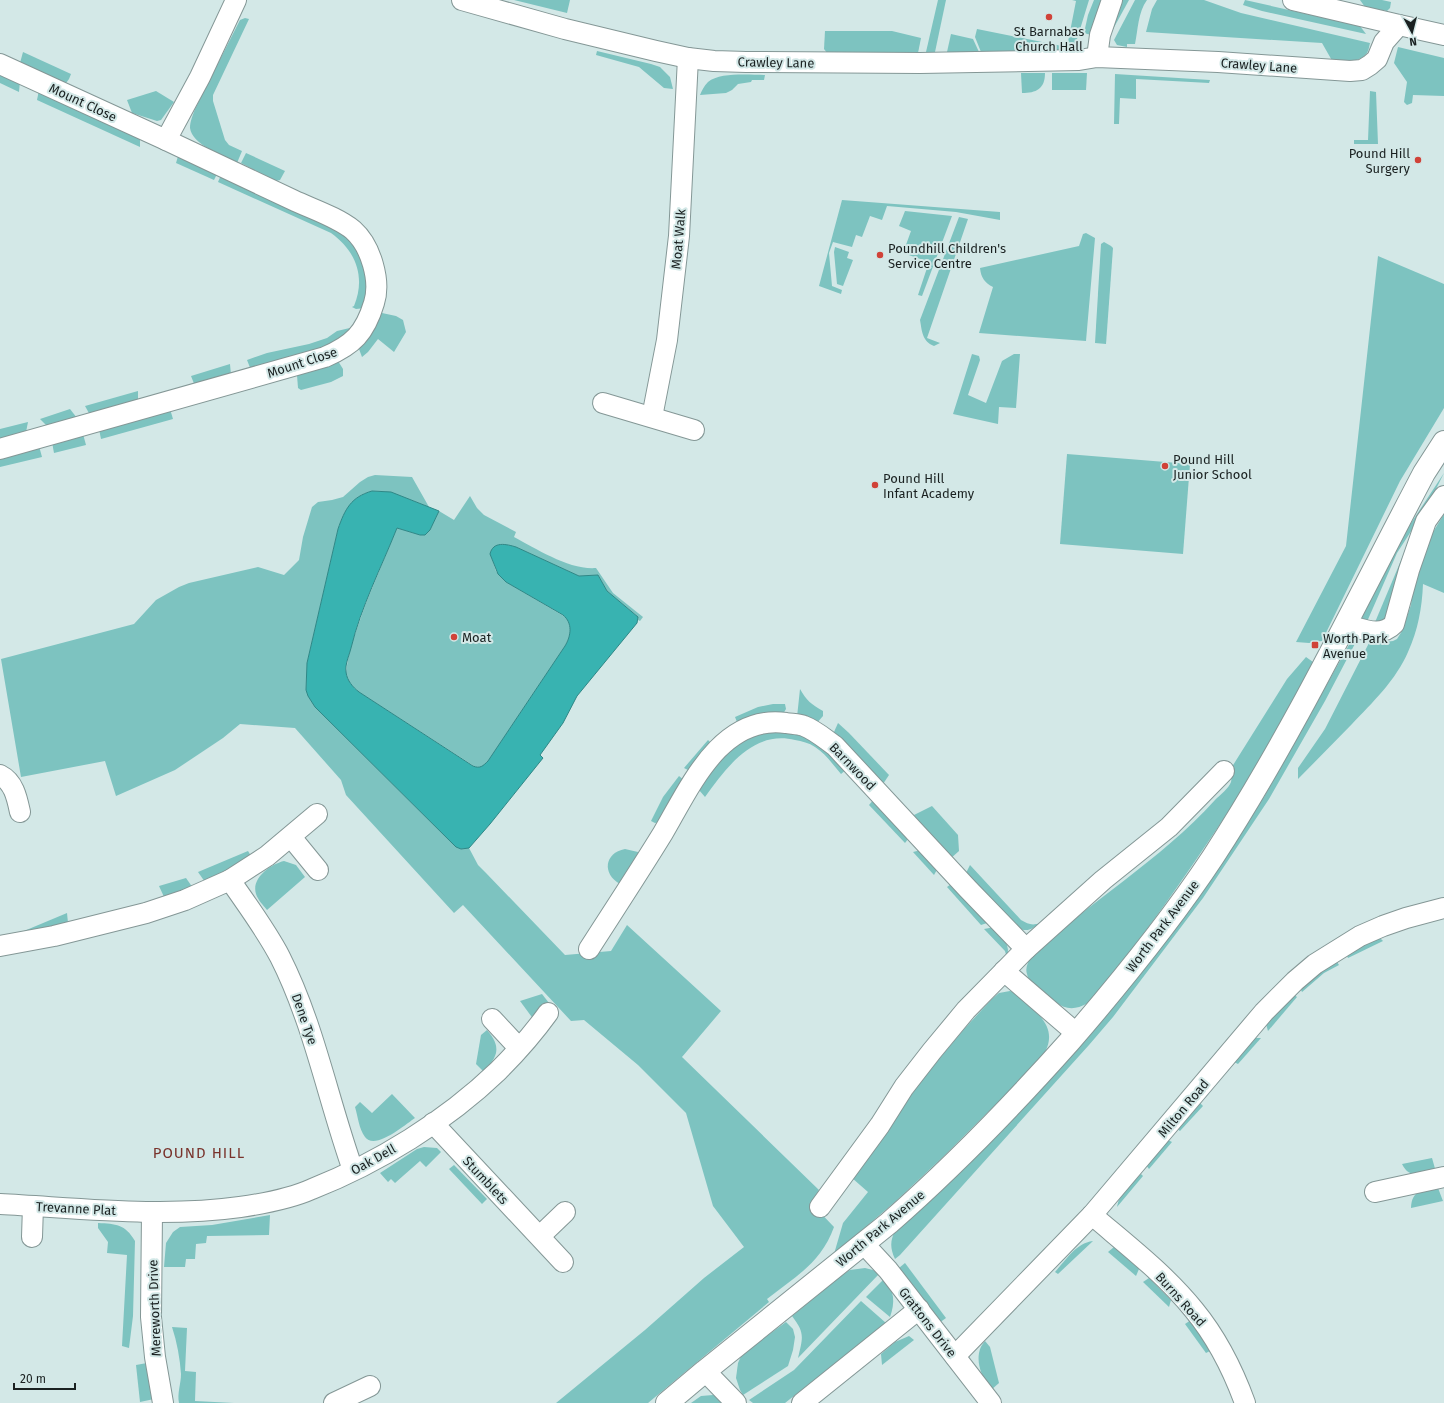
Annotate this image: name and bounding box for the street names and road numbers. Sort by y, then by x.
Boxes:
street label: Crawley Lane [738,54,814,71]
street label: Crawley Lane [1220,55,1298,76]
street label: Mount Close [47,80,119,125]
street label: Moat Walk [668,208,689,270]
street label: Mount Close [265,344,339,381]
street label: Barnwood [826,740,879,793]
street label: Worth Park Avenue [1123,877,1202,975]
street label: Dene Tye [289,992,320,1047]
street label: Milton Road [1155,1076,1212,1140]
street label: Oak Dell [348,1141,399,1178]
street label: Stumblets [460,1153,512,1207]
street label: Worth Park Avenue [833,1187,928,1270]
street label: Trevanne Plat [36,1199,117,1218]
street label: Mereworth Drive [145,1259,164,1357]
street label: Burns Road [1152,1269,1209,1329]
street label: Grattons Drive [896,1284,959,1360]

